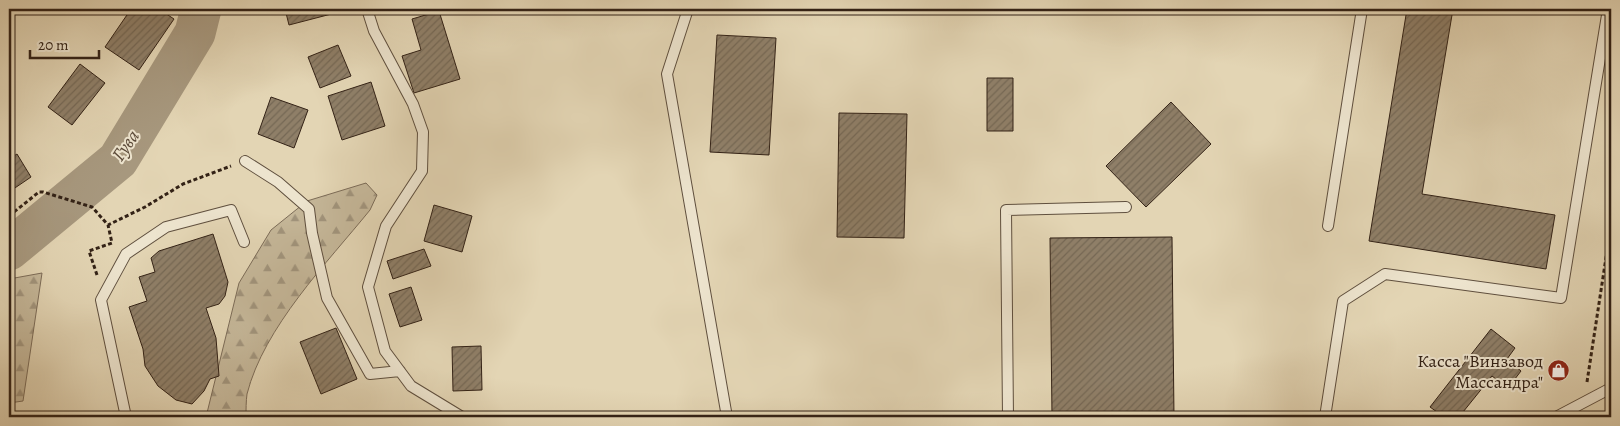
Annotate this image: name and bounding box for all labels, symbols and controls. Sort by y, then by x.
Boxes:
scale bar [30,28,99,60]
text: 20 m [38,35,69,55]
water label: Гува [106,125,146,166]
place label: Касса "Винзавод Массандра" [1417,349,1543,394]
shop icon: Касса "Винзавод Массандра" [1547,359,1571,383]

